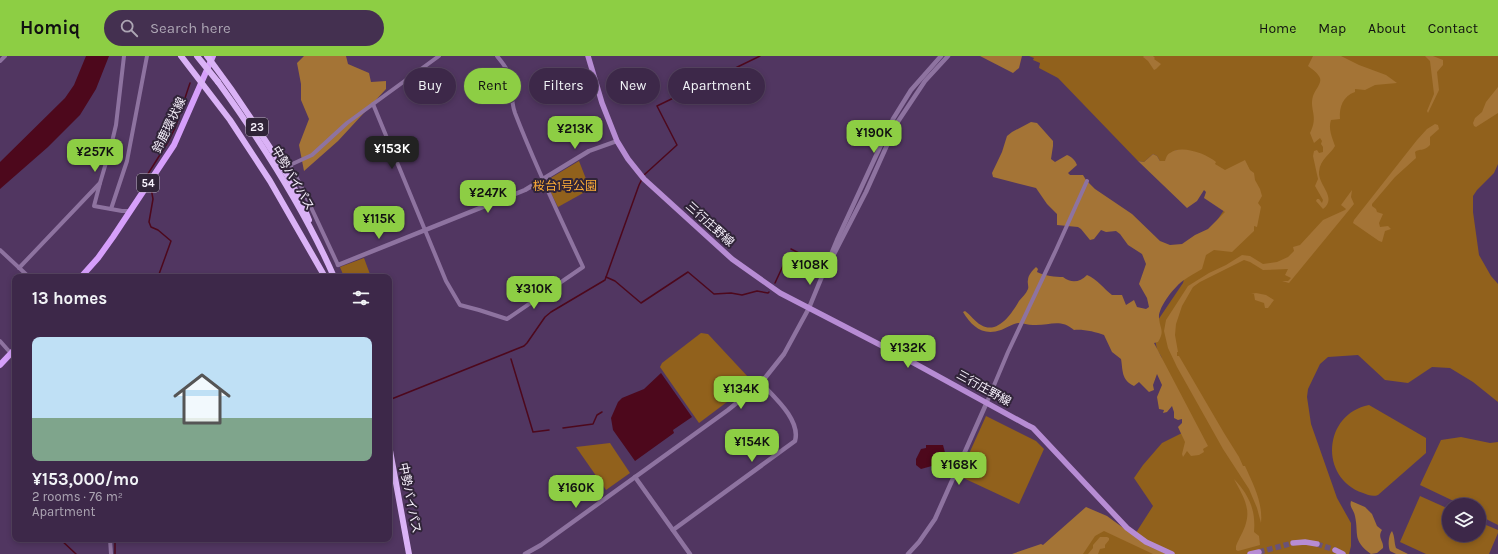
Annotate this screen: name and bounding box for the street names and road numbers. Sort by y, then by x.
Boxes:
street label: 鈴鹿環状線 [150,95,188,155]
road number: 23 [246,118,268,136]
street label: 中勢バイパス [269,143,317,213]
road number: 54 [137,174,159,192]
street label: 三行庄野線 [683,199,737,249]
street label: 三行庄野線 [954,367,1014,409]
street label: 中勢バイパス [396,461,424,535]

